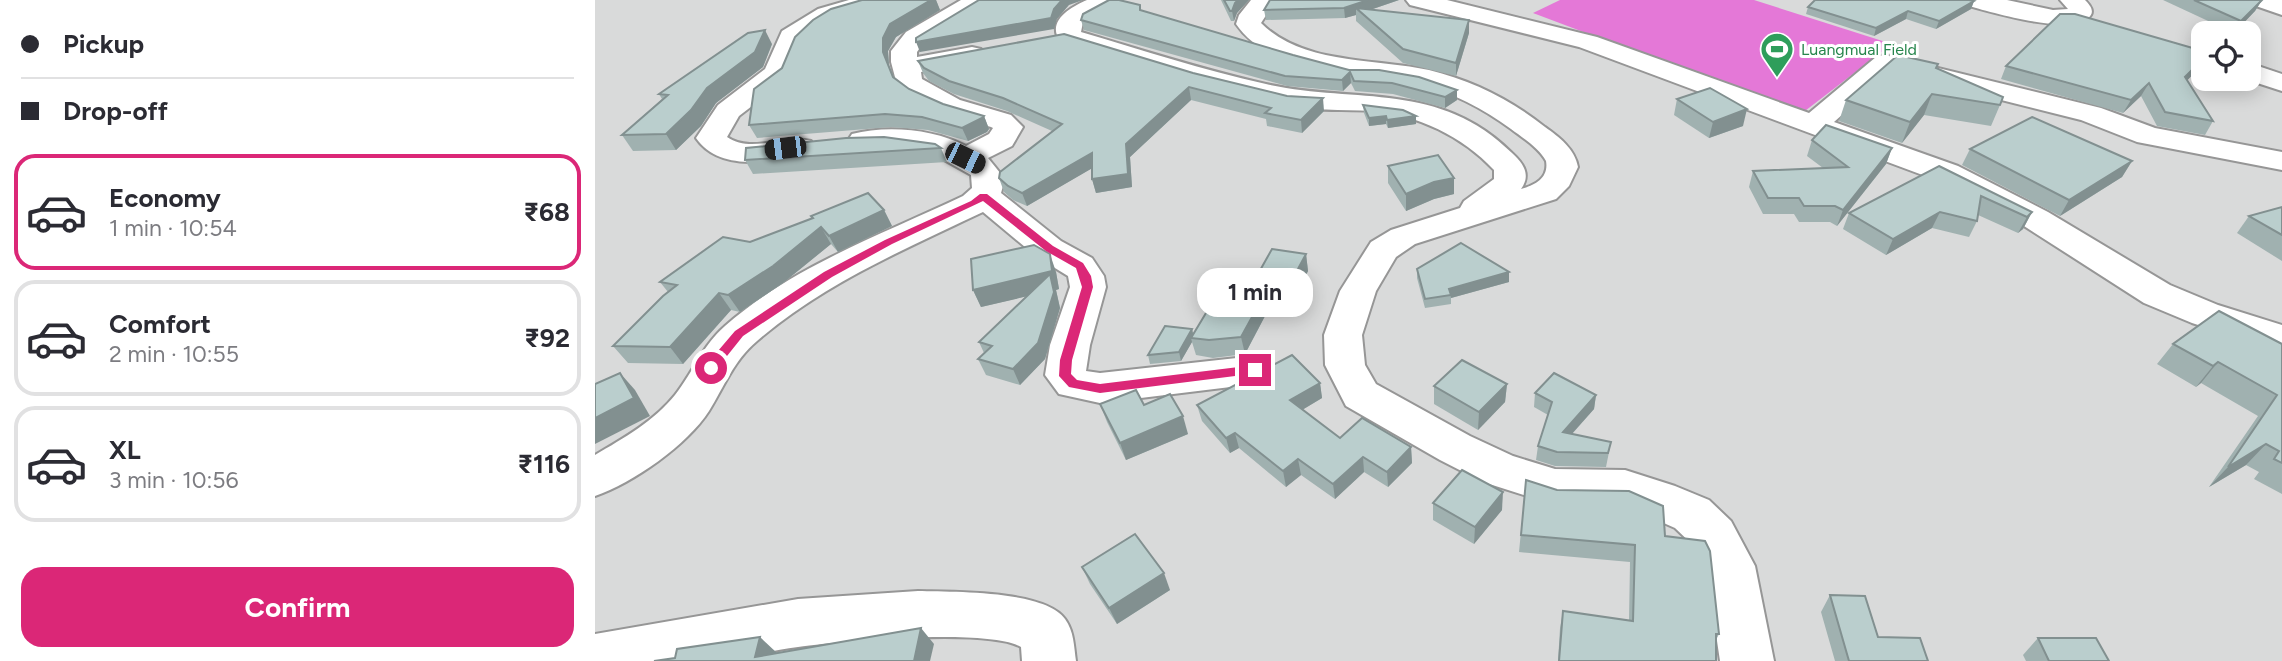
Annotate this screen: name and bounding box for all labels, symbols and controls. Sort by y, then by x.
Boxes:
map controls [2191,21,2261,91]
button: locate [2191,21,2261,91]
text: Pickup [63,28,144,60]
sports icon: Luangmual Field [1758,30,1796,79]
place label: Luangmual Field [1801,40,1917,59]
text: Drop-off [63,95,168,127]
car [763,135,808,161]
car [942,139,989,177]
icon: car [25,181,88,244]
text: Economy [109,182,221,214]
text: ₹68 [523,196,570,228]
text: 1 min · 10:54 [109,214,237,242]
callout: 1 min [1197,268,1313,318]
text: 1 min [1228,278,1282,306]
icon: car [25,307,88,370]
text: Comfort [109,308,211,340]
text: ₹92 [524,322,570,354]
text: 2 min · 10:55 [109,340,239,368]
route start [695,352,727,384]
route end [1239,354,1271,386]
icon: car [25,433,88,496]
text: XL [109,434,141,466]
text: ₹116 [517,448,570,480]
text: 3 min · 10:56 [109,466,238,494]
button: Confirm [21,567,574,647]

